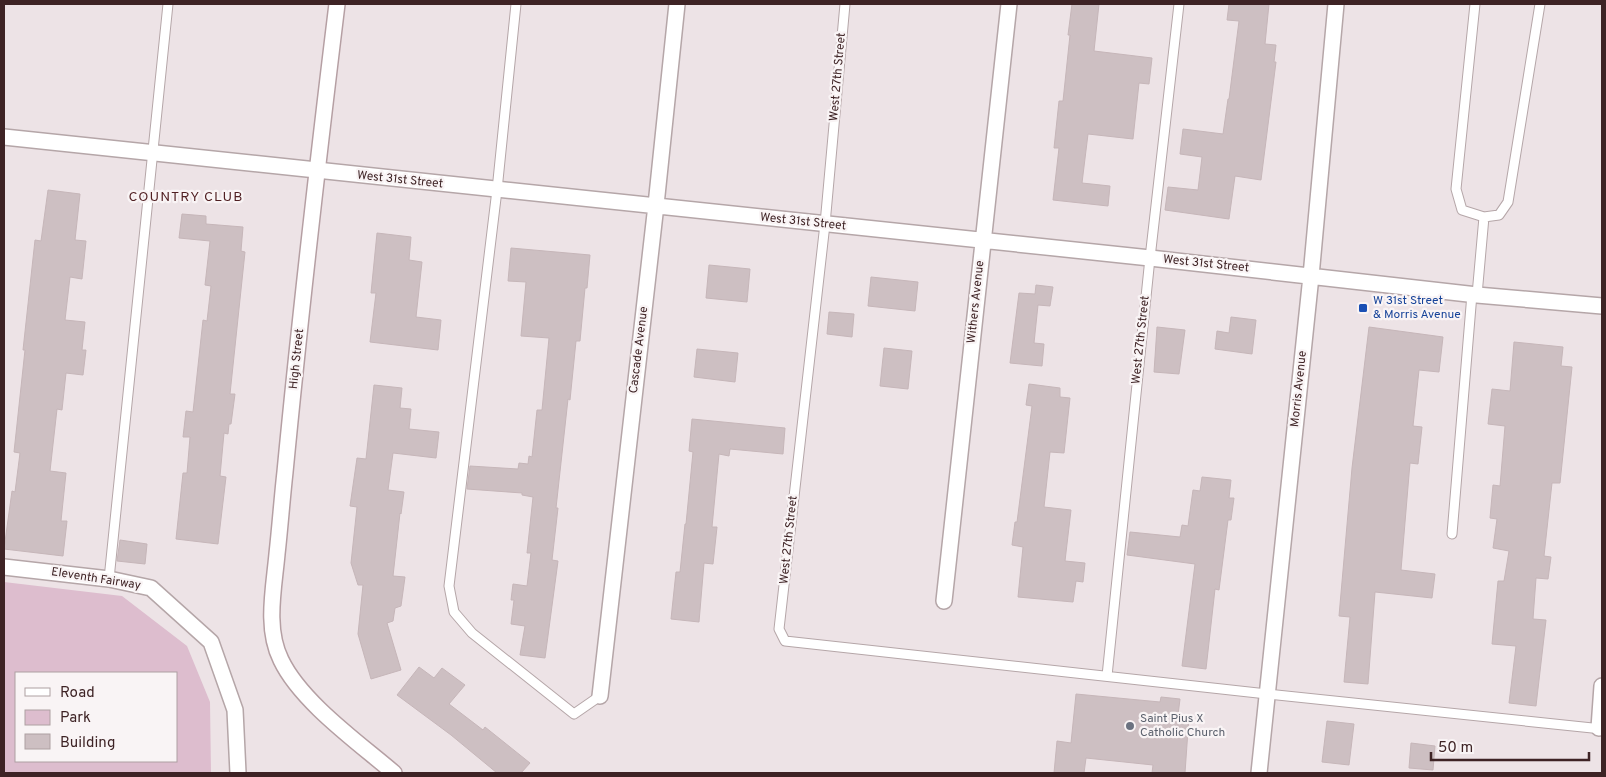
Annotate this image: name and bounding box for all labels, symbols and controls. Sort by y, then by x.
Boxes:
street label: West 27th Street [826,32,850,122]
street label: West 31st Street [356,168,444,192]
district label: COUNTRY CLUB [129,189,243,206]
street label: West 31st Street [759,210,847,234]
street label: West 31st Street [1162,252,1250,276]
street label: Withers Avenue [964,260,988,344]
place label: W 31st Street & Morris Avenue [1373,293,1461,323]
street label: West 27th Street [1128,295,1154,385]
marker: W 31st Street & Morris Avenue [1357,302,1369,314]
street label: Cascade Avenue [626,306,652,394]
street label: High Street [286,328,308,390]
street label: Morris Avenue [1287,350,1311,428]
street label: West 27th Street [776,495,802,585]
street label: Eleventh Fairway [50,564,142,594]
legend [15,672,178,762]
text: Road [60,684,95,703]
text: Park [60,709,91,728]
place label: Saint Pius X Catholic Church [1140,711,1225,741]
marker: Saint Pius X Catholic Church [1124,720,1136,732]
scale bar [1431,730,1588,762]
text: Building [60,734,115,753]
text: 50 m [1438,739,1473,758]

